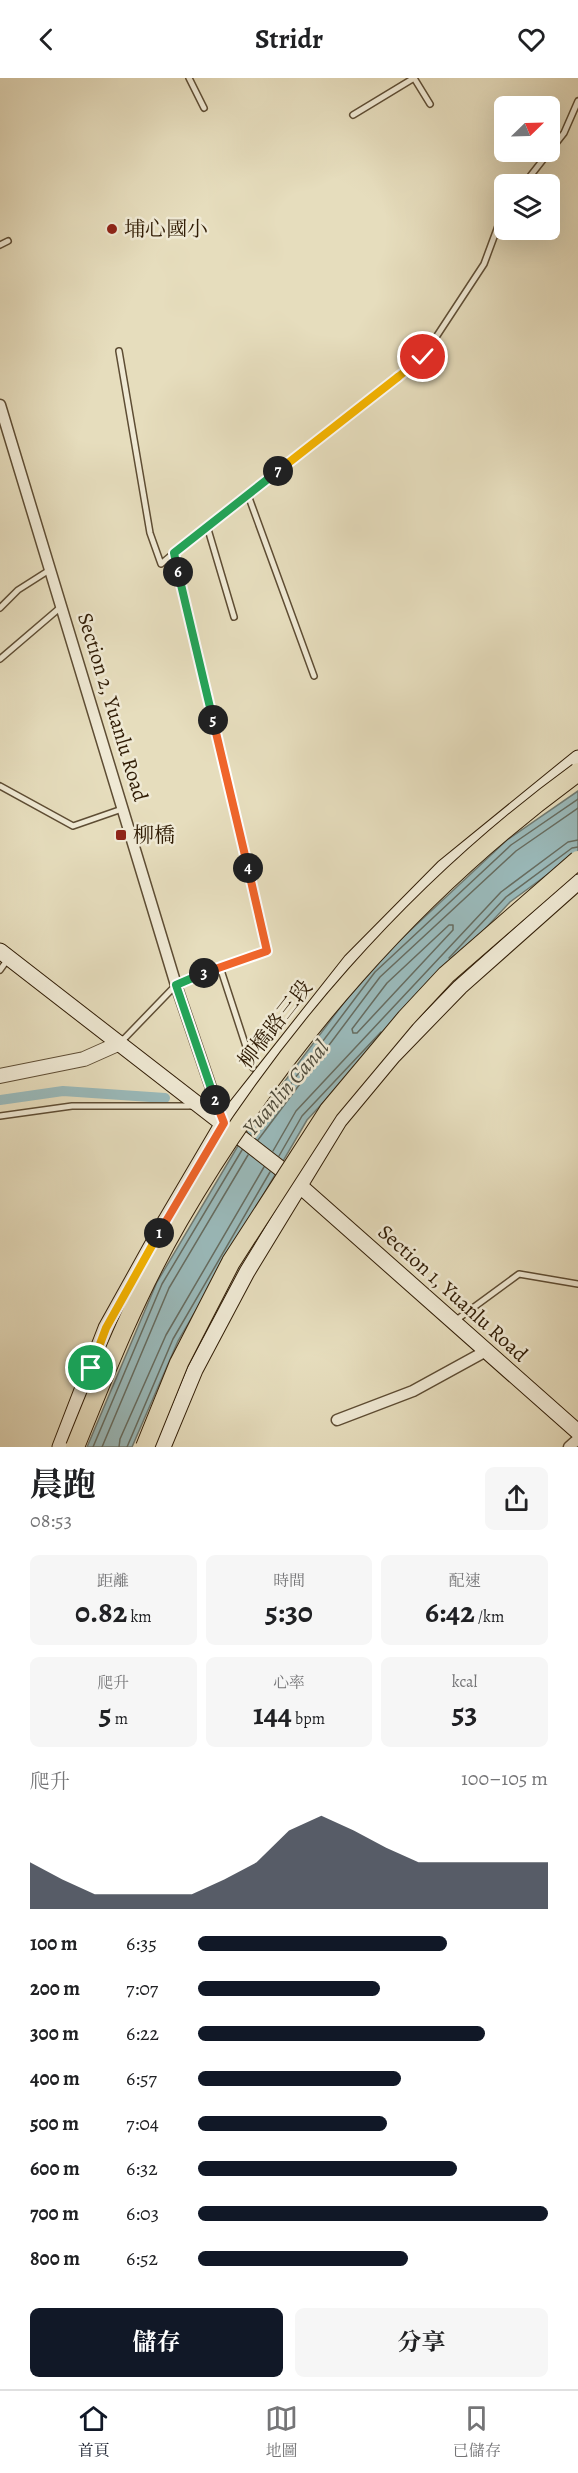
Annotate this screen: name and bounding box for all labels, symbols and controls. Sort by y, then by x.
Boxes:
text: Stridr [255,21,323,57]
icon: back [30,23,63,56]
icon: heart [515,23,548,56]
north arrow [494,96,560,162]
map controls [494,96,560,240]
button: layers [494,174,560,240]
place label: 埔心國小 [124,215,208,243]
marker: 埔心國小 [105,222,119,236]
pin [397,331,448,382]
icon: check [406,340,439,373]
pin: 7 [263,456,293,486]
text: 7 [275,460,281,482]
pin: 6 [163,557,193,587]
text: 6 [174,561,182,583]
street label: Section 2, Yuanlu Road [71,609,155,805]
pin: 5 [198,705,228,735]
text: 5 [210,709,216,731]
place label: 柳橋 [133,821,175,849]
marker: 柳橋 [114,828,128,842]
pin: 4 [233,853,263,883]
text: 4 [244,857,252,879]
pin: 3 [189,958,219,988]
text: 3 [201,962,207,984]
street label: 柳橋路三段 [232,974,318,1074]
water label: Yuanlin Canal [236,1033,336,1142]
pin: 2 [200,1085,230,1115]
text: 2 [211,1089,219,1111]
pin: 1 [144,1218,174,1248]
street label: Section 1, Yuanlu Road [372,1218,535,1368]
text: 1 [156,1222,162,1244]
pin [65,1342,116,1393]
icon: arrive [74,1351,107,1384]
text: 晨跑 [30,1462,96,1507]
button: share [485,1467,548,1530]
text: 08:53 [30,1507,72,1534]
text: 距離 [97,1570,129,1592]
text: 時間 [273,1570,305,1592]
text: 配速 [449,1570,481,1592]
text: 0.82 [75,1592,127,1632]
text: 5:30 [265,1592,313,1632]
text: 6:42 [425,1592,475,1632]
text: km [127,1606,152,1628]
text: /km [475,1606,504,1628]
text: kcal [452,1671,477,1693]
text: 爬升 [97,1672,129,1694]
text: 心率 [273,1672,305,1694]
text: 53 [452,1693,478,1733]
text: 5 [99,1694,111,1734]
text: 144 [253,1694,292,1734]
text: m [111,1708,128,1730]
text: bpm [292,1708,325,1730]
text: 100–105 m [461,1765,548,1792]
text: 爬升 [30,1768,70,1795]
text: 100 m [30,1930,78,1957]
text: 6:35 [126,1930,157,1957]
text: 200 m [30,1975,80,2002]
text: 7:07 [126,1975,158,2002]
text: 300 m [30,2020,79,2047]
text: 6:22 [126,2020,159,2047]
text: 400 m [30,2065,80,2092]
text: 6:57 [126,2065,157,2092]
text: 500 m [30,2110,79,2137]
text: 7:04 [126,2110,159,2137]
text: 600 m [30,2155,80,2182]
text: 6:32 [126,2155,158,2182]
text: 700 m [30,2200,79,2227]
text: 6:03 [126,2200,159,2227]
text: 800 m [30,2245,80,2272]
text: 6:52 [126,2245,158,2272]
button: 儲存 [30,2308,283,2377]
button: 分享 [295,2308,548,2377]
tab: 首頁 [77,2402,110,2462]
tab: 地圖 [265,2402,298,2462]
tab: 已儲存 [453,2402,501,2462]

